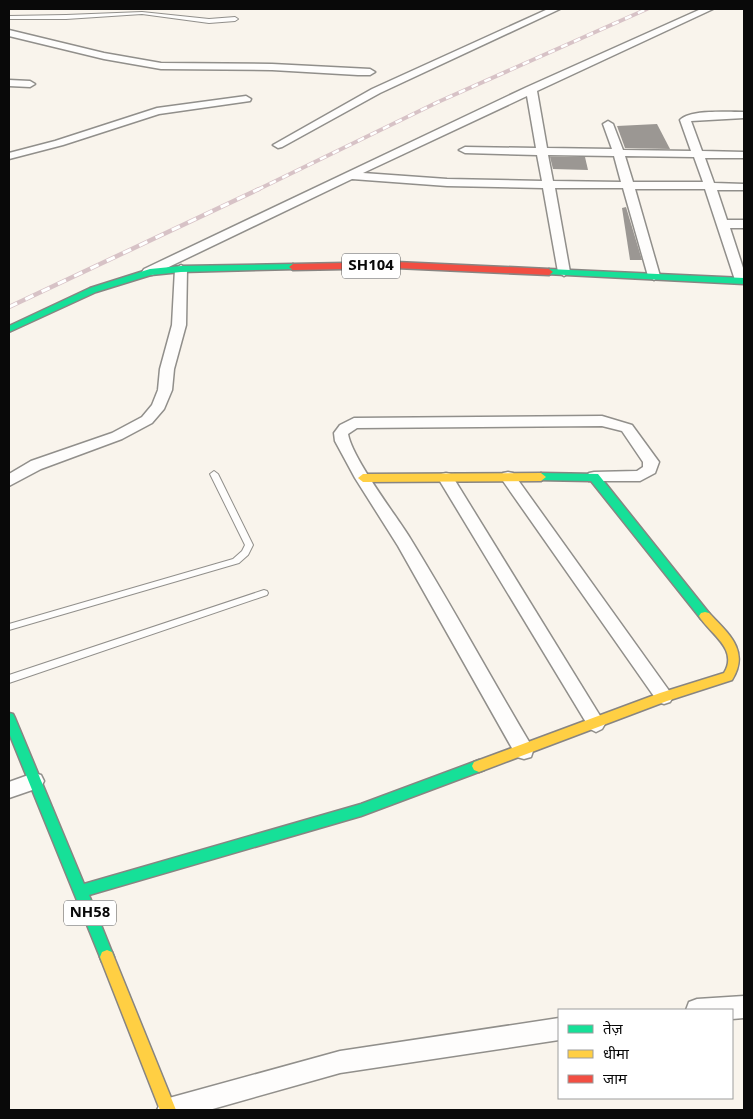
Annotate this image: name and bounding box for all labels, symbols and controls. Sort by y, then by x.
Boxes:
road number: SH104 [342,254,400,278]
road number: NH58 [64,900,116,926]
legend [558,1009,733,1099]
text: तेज़ [603,1020,624,1040]
text: धीमा [603,1046,630,1065]
text: जाम [603,1071,628,1090]

